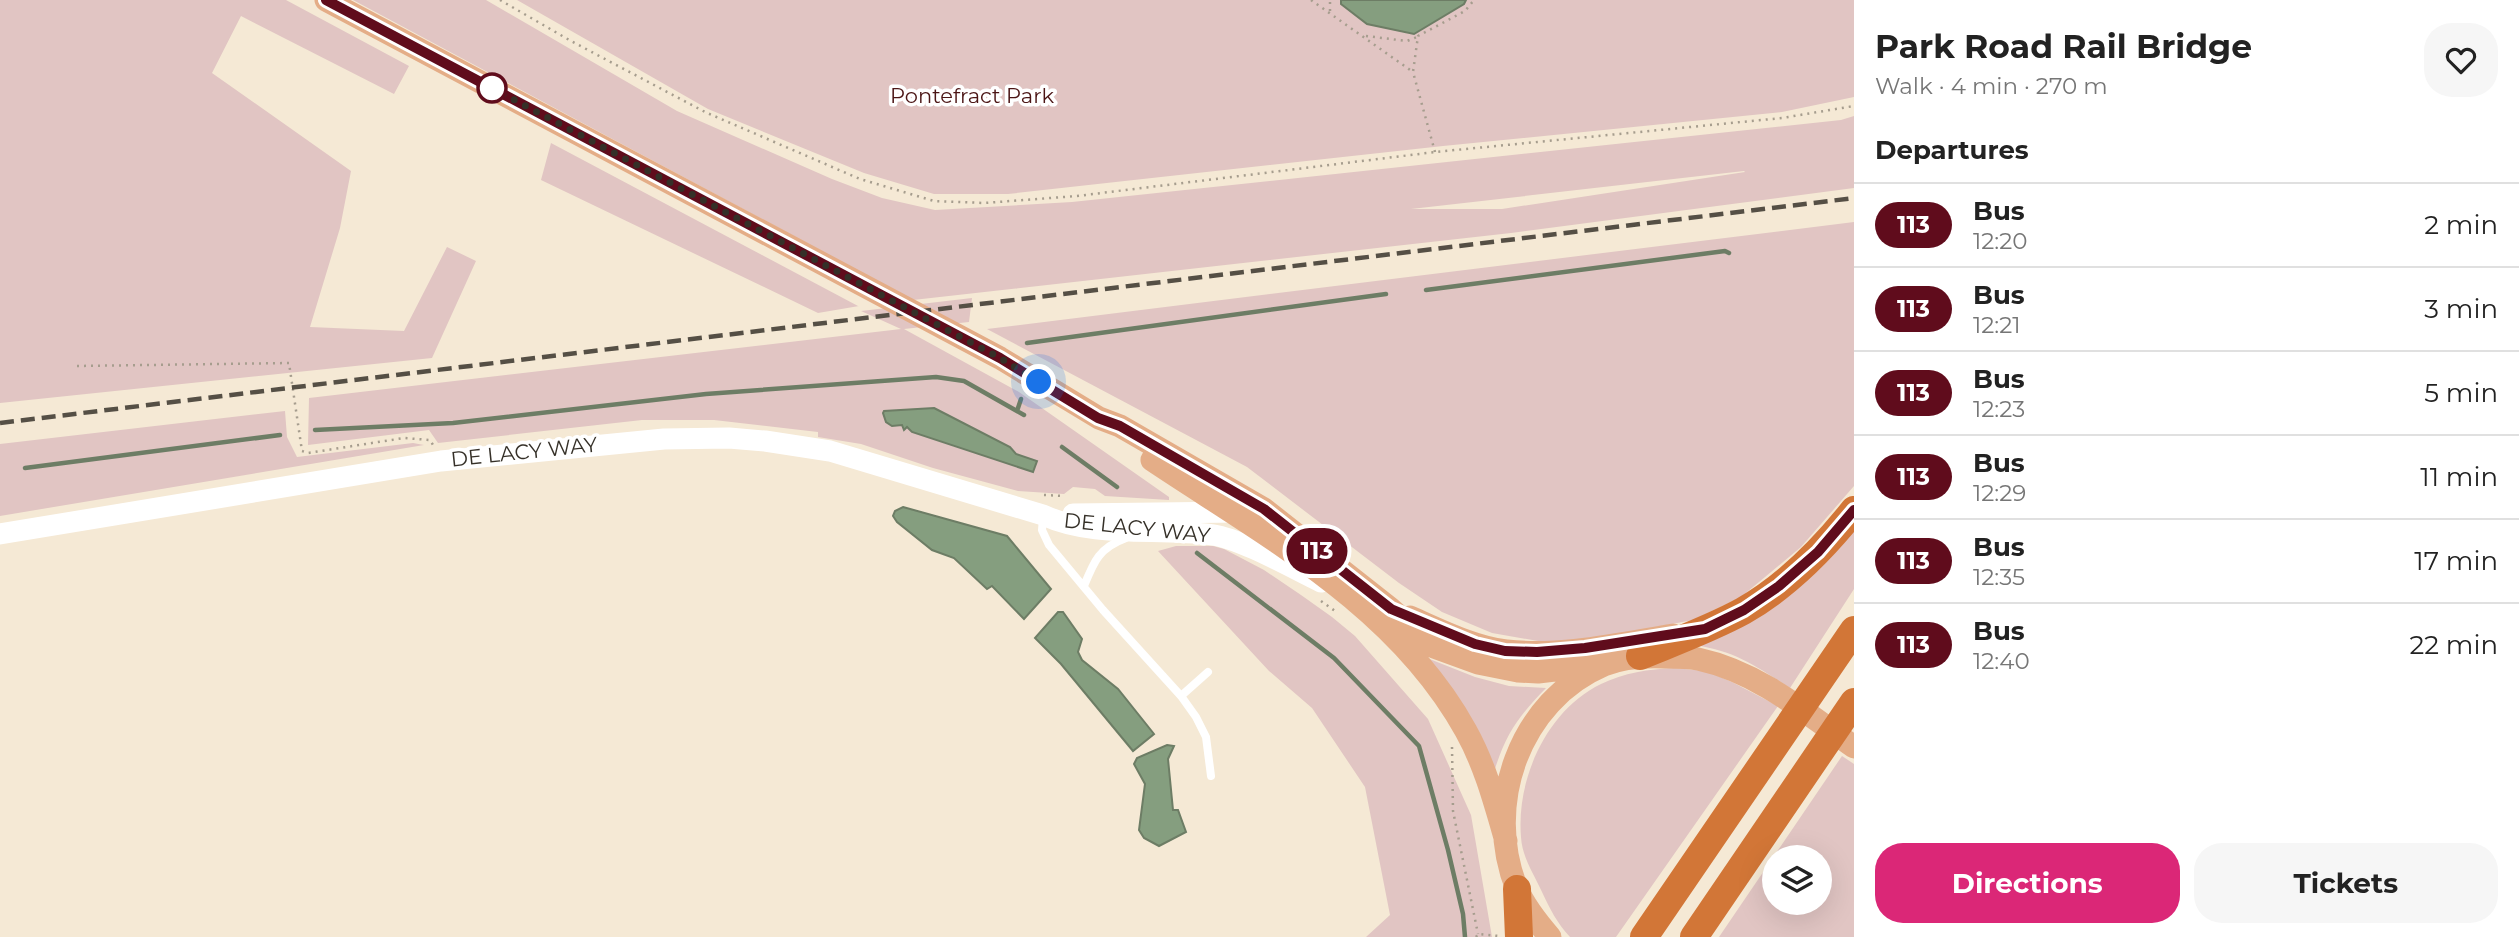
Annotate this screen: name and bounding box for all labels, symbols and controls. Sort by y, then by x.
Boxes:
button: heart [2424,23,2498,97]
text: Park Road Rail Bridge [1875,26,2252,66]
text: Walk · 4 min · 270 m [1875,72,2108,100]
unlabelled marker [477,73,507,103]
park label: Pontefract Park [890,83,1054,108]
text: Departures [1875,134,2029,166]
text: Bus [1973,195,2025,227]
text: 2 min [2424,209,2498,241]
text: 113 [1897,210,1930,239]
text: 12:20 [1973,227,2027,255]
text: Bus [1973,279,2025,311]
text: 3 min [2424,293,2498,325]
text: 113 [1897,294,1930,323]
text: 12:21 [1973,311,2021,339]
text: Bus [1973,363,2025,395]
your location [1021,364,1056,399]
text: 5 min [2424,377,2498,409]
text: 113 [1897,378,1930,407]
text: 12:23 [1973,395,2025,423]
street label: DE LACY WAY [449,431,599,472]
text: Bus [1973,447,2025,479]
text: 11 min [2420,461,2498,493]
text: 113 [1897,462,1930,491]
text: 12:29 [1973,479,2026,507]
street label: DE LACY WAY [1062,507,1212,548]
line badge: 113 [1277,528,1357,574]
text: Bus [1973,531,2025,563]
text: 113 [1300,536,1334,565]
text: 17 min [2414,545,2498,577]
text: 113 [1897,546,1930,575]
text: 12:35 [1973,563,2025,591]
text: Bus [1973,615,2025,647]
text: 22 min [2409,629,2498,661]
text: 113 [1897,630,1930,659]
text: 12:40 [1973,647,2030,675]
button: Directions [1875,843,2180,923]
button: Tickets [2194,843,2498,923]
map controls [1762,845,1832,915]
button: layers [1762,845,1832,915]

